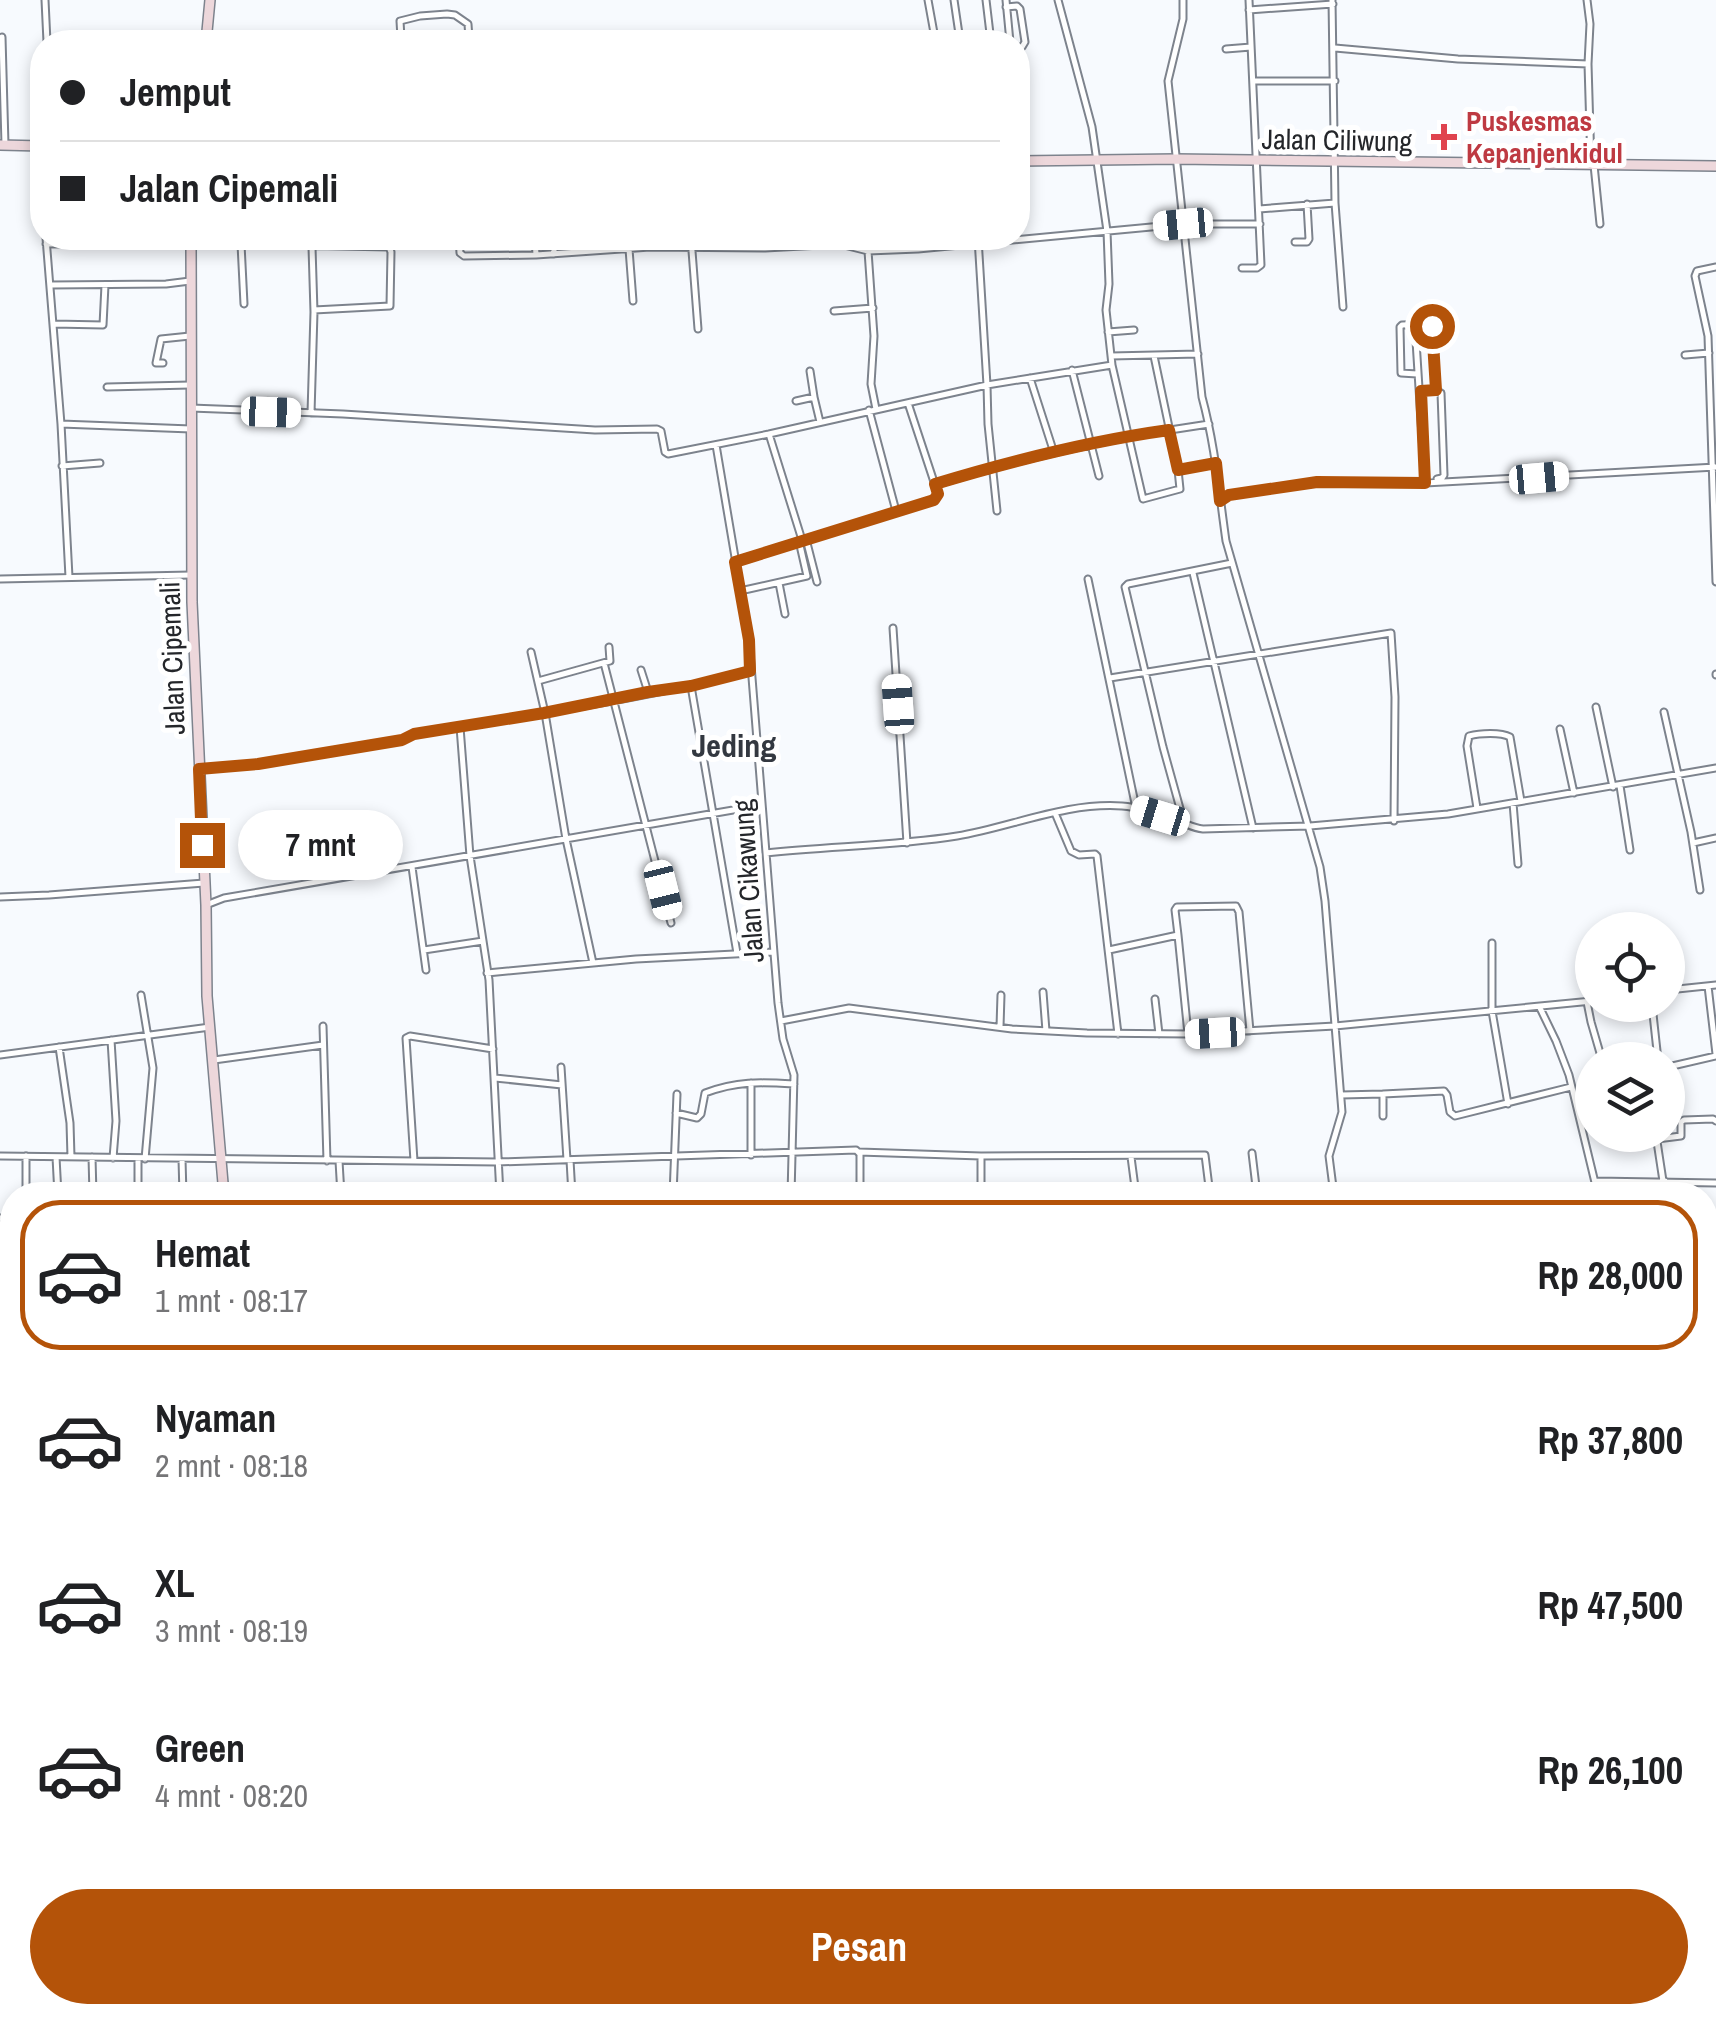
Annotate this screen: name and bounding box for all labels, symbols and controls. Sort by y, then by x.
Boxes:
text: Jemput [120,67,231,118]
place label: Puskesmas Kepanjenkidul [1466,102,1623,172]
street label: Jalan Ciliwung [1261,120,1413,160]
marker: Puskesmas Kepanjenkidul [1431,124,1457,150]
text: Jalan Cipemali [120,163,338,214]
car [1152,206,1214,242]
route start [1410,304,1455,349]
car [240,396,302,428]
car [1508,460,1570,496]
street label: Jalan Cipemali [150,581,194,735]
car [881,673,915,735]
district label: Jeding [692,724,776,767]
car [1127,793,1193,839]
street label: Jalan Cikawung [723,798,773,964]
callout: 7 mnt [237,810,402,880]
route end [180,823,225,868]
text: 7 mnt [286,823,355,866]
car [641,857,685,923]
map controls [1575,912,1685,1152]
button: locate [1575,912,1685,1022]
car [1184,1016,1246,1050]
button: layers [1575,1042,1685,1152]
text: Hemat [155,1228,250,1279]
icon: car [35,1230,125,1320]
text: Rp 28,000 [1537,1250,1683,1301]
text: 1 mnt · 08:17 [155,1279,308,1322]
text: Nyaman [155,1393,276,1444]
icon: car [35,1395,125,1485]
text: Rp 37,800 [1537,1415,1683,1466]
text: 2 mnt · 08:18 [155,1444,308,1487]
text: XL [155,1558,195,1609]
icon: car [35,1560,125,1650]
text: Rp 47,500 [1537,1580,1683,1631]
text: 3 mnt · 08:19 [155,1609,308,1652]
text: Green [155,1723,245,1774]
icon: car [35,1725,125,1815]
text: Rp 26,100 [1537,1745,1683,1796]
text: 4 mnt · 08:20 [155,1774,308,1817]
button: Pesan [30,1889,1688,2004]

